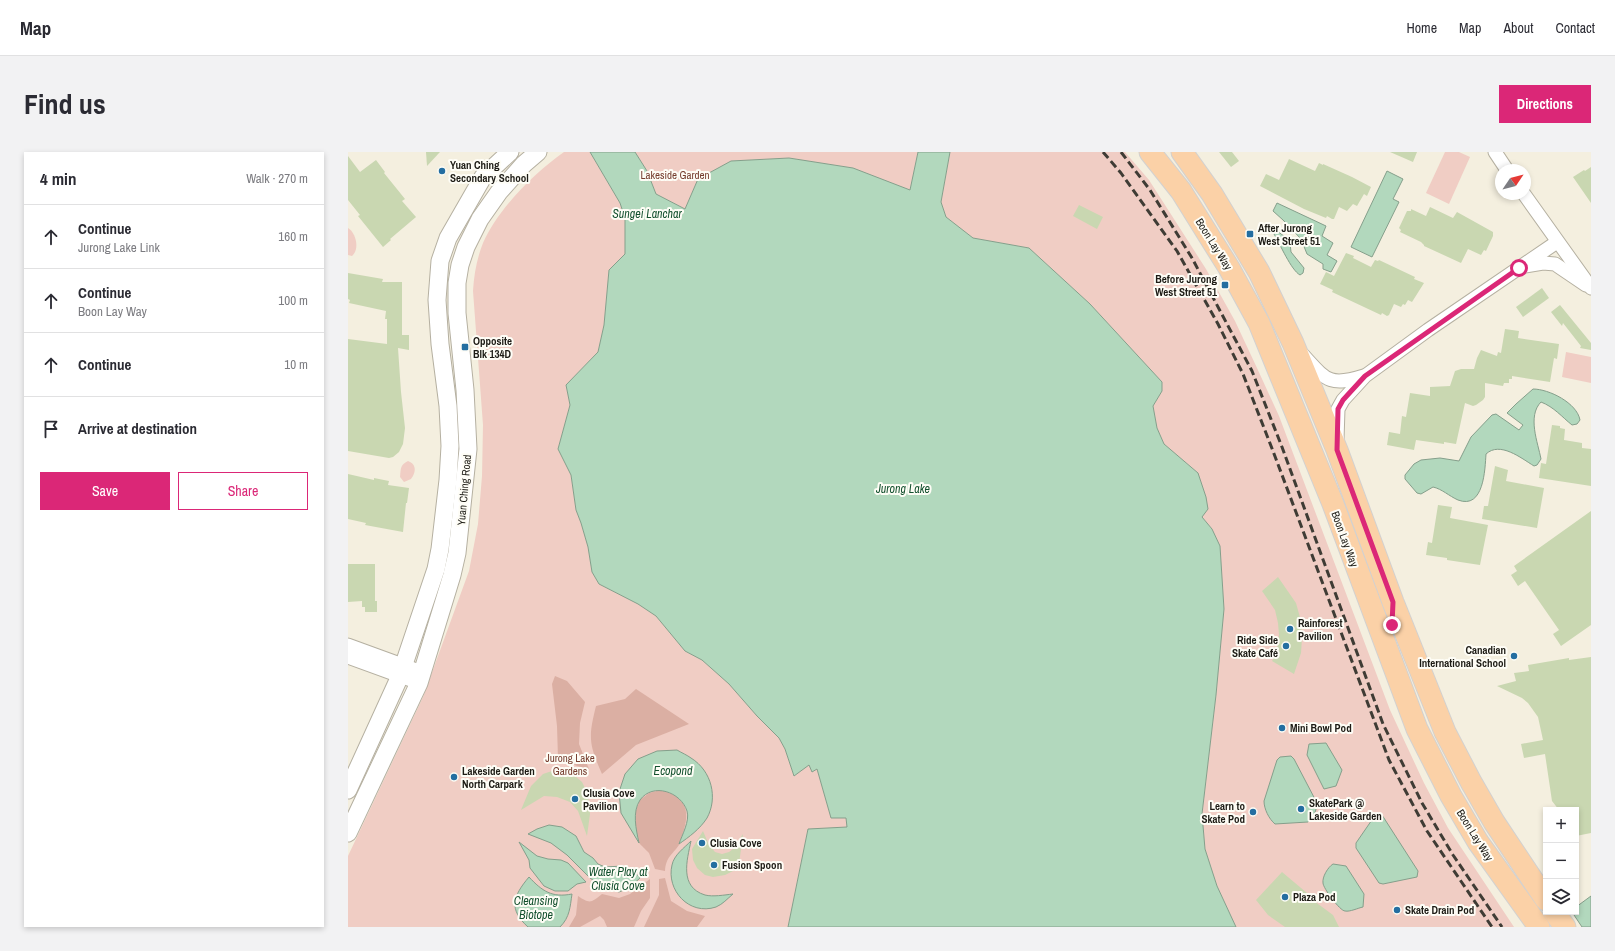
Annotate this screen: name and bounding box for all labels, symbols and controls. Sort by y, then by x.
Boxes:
text: Map [20,15,51,41]
text: Home [1406,19,1437,37]
text: Map [1459,19,1481,37]
text: About [1503,19,1533,37]
text: Contact [1555,19,1595,37]
text: Find us [24,85,106,123]
button: Directions [1499,85,1591,123]
place label: Yuan Ching Secondary School [450,158,529,185]
north arrow [1495,164,1531,200]
marker: Yuan Ching Secondary School [437,166,447,176]
text: 4 min [40,167,76,190]
park label: Lakeside Garden [640,168,710,182]
text: Walk · 270 m [246,170,308,187]
water label: Sungei Lanchar [612,206,682,222]
street label: Boon Lay Way [1193,216,1236,273]
text: Continue [78,218,131,239]
place label: After Jurong West Street 51 [1258,221,1320,248]
icon: ahead [40,226,62,248]
text: 160 m [278,228,308,245]
marker: After Jurong West Street 51 [1245,229,1255,239]
text: Jurong Lake Link [78,239,160,256]
route start [1510,259,1528,277]
place label: Before Jurong West Street 51 [1155,272,1217,299]
marker: Before Jurong West Street 51 [1220,280,1230,290]
text: Continue [78,282,131,303]
icon: ahead [40,290,62,312]
text: 100 m [278,292,308,309]
text: Boon Lay Way [78,303,147,320]
place label: Opposite Blk 134D [473,334,512,361]
marker: Opposite Blk 134D [460,342,470,352]
icon: ahead [40,354,62,376]
text: Continue [78,354,131,375]
text: 10 m [284,356,308,373]
icon: arrive [40,418,62,440]
text: Arrive at destination [78,418,197,439]
street label: Yuan Ching Road [454,454,474,526]
button: Save [40,472,170,510]
button: Share [178,472,308,510]
water label: Jurong Lake [875,481,931,497]
street label: Boon Lay Way [1328,509,1362,569]
place label: Rainforest Pavilion [1298,616,1343,643]
route end [1383,616,1401,634]
marker: Rainforest Pavilion [1285,624,1295,634]
place label: Ride Side Skate Café [1232,633,1278,660]
marker: Ride Side Skate Café [1281,641,1291,651]
place label: Canadian International School [1419,643,1506,670]
marker: Canadian International School [1509,651,1519,661]
place label: Mini Bowl Pod [1290,721,1352,735]
marker: Mini Bowl Pod [1277,723,1287,733]
park label: Jurong Lake Gardens [545,751,595,778]
water label: Ecopond [654,763,693,779]
place label: Lakeside Garden North Carpark [462,764,535,791]
marker: Lakeside Garden North Carpark [449,772,459,782]
place label: Clusia Cove Pavilion [583,786,635,813]
marker: Clusia Cove Pavilion [570,794,580,804]
place label: SkatePark @ Lakeside Garden [1309,796,1382,823]
place label: Learn to Skate Pod [1201,799,1245,826]
marker: SkatePark @ Lakeside Garden [1296,804,1306,814]
marker: Learn to Skate Pod [1248,807,1258,817]
street label: Boon Lay Way [1454,807,1497,864]
map controls [1543,807,1579,915]
button: + [1543,807,1579,843]
place label: Clusia Cove [710,836,762,850]
marker: Clusia Cove [697,838,707,848]
button: − [1543,843,1579,879]
place label: Fusion Spoon [722,858,782,872]
marker: Fusion Spoon [709,860,719,870]
water label: Water Play at Clusia Cove [589,864,648,894]
button: layers [1543,879,1579,915]
place label: Plaza Pod [1293,890,1336,904]
marker: Plaza Pod [1280,892,1290,902]
water label: Cleansing Biotope [514,893,559,923]
place label: Skate Drain Pod [1405,903,1474,917]
marker: Skate Drain Pod [1392,905,1402,915]

